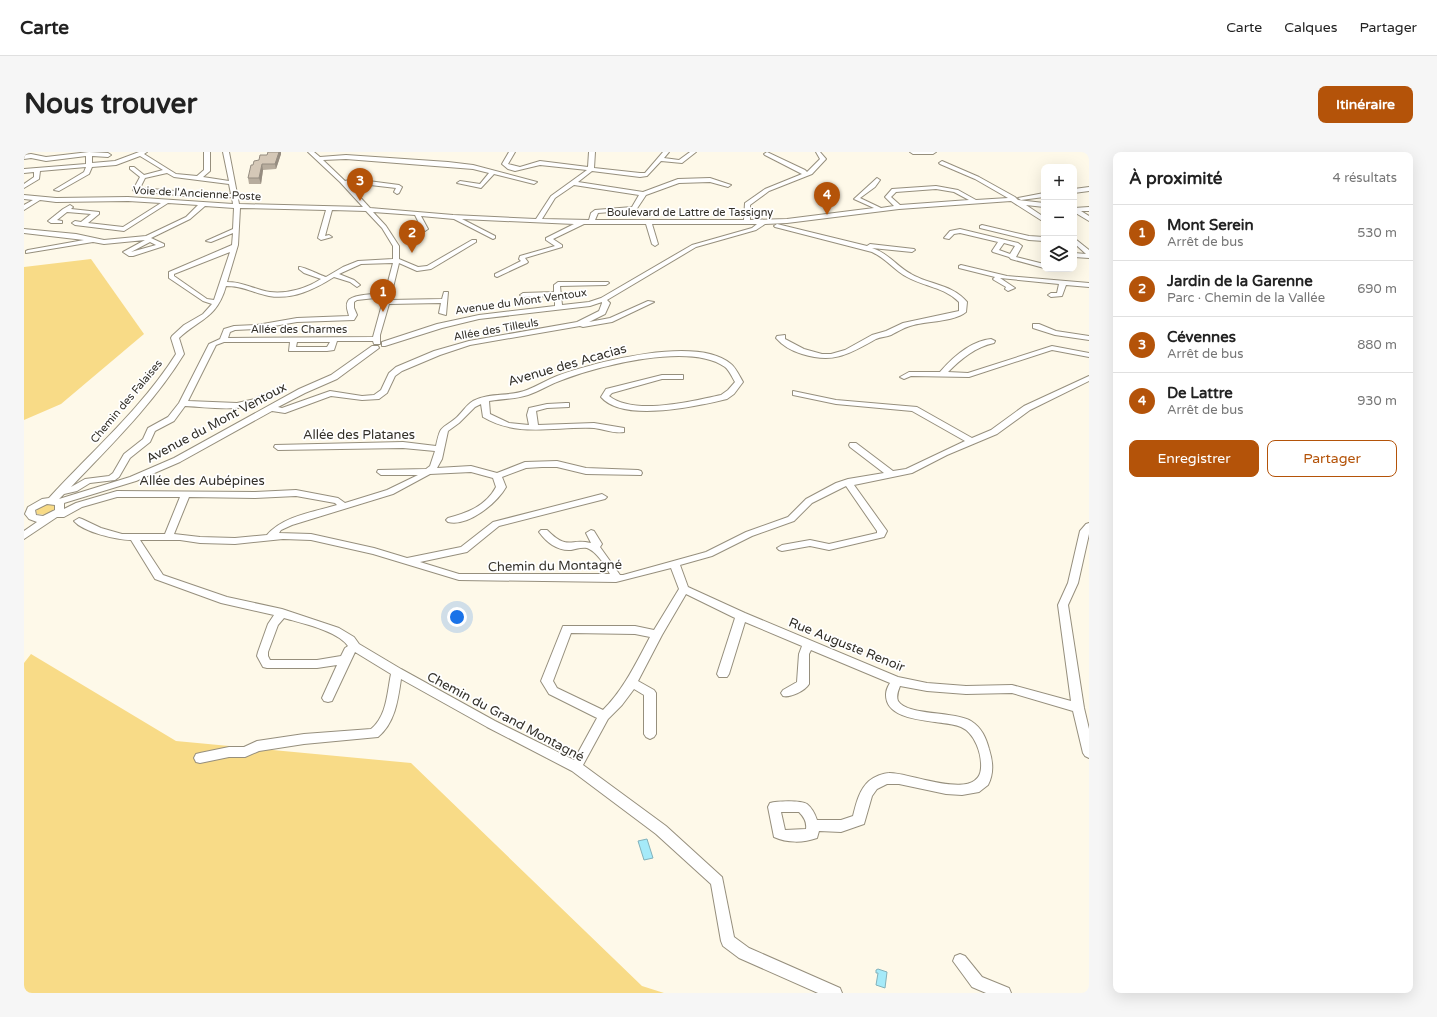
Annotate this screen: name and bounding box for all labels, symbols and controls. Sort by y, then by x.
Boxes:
text: Carte [20,17,69,39]
text: Carte [1226,19,1262,36]
text: Calques [1284,19,1337,36]
text: Partager [1359,19,1417,36]
button: Itinéraire [1318,86,1413,123]
text: Nous trouver [24,87,197,121]
map controls [1041,164,1077,272]
button: + [1041,164,1077,200]
pin: 3 [347,168,373,201]
text: À proximité [1129,168,1222,189]
text: 4 résultats [1333,170,1397,186]
pin: 4 [814,182,840,215]
street label: Voie de l'Ancienne Poste [133,184,261,203]
button: − [1041,200,1077,236]
street label: Boulevard de Lattre de Tassigny [607,206,773,219]
text: Mont Serein [1167,216,1254,234]
pin: 2 [399,220,425,253]
text: 1 [1138,225,1146,241]
text: 530 m [1357,225,1397,241]
text: Arrêt de bus [1167,234,1243,250]
button: layers [1041,236,1077,272]
text: Jardin de la Garenne [1167,272,1313,290]
pin: 1 [370,279,396,312]
text: 2 [1138,281,1146,297]
text: 690 m [1357,281,1397,297]
street label: Avenue du Mont Ventoux [454,286,588,317]
text: Parc · Chemin de la Vallée [1167,290,1325,306]
street label: Allée des Tilleuls [453,316,540,343]
street label: Allée des Charmes [251,323,347,336]
text: Cévennes [1167,328,1236,346]
text: 3 [1138,337,1146,353]
text: 880 m [1357,337,1397,353]
street label: Avenue des Acacias [506,340,628,390]
text: Arrêt de bus [1167,346,1243,362]
street label: Chemin des Falaises [88,357,165,446]
street label: Avenue du Mont Ventoux [143,379,289,467]
text: De Lattre [1167,384,1233,402]
text: 4 [1138,393,1146,409]
text: 930 m [1357,393,1397,409]
text: Arrêt de bus [1167,402,1243,418]
street label: Allée des Platanes [303,427,415,443]
button: Enregistrer [1129,440,1259,477]
button: Partager [1267,440,1397,477]
street label: Allée des Aubépines [139,473,265,489]
street label: Chemin du Montagné [488,557,622,575]
your location [447,607,467,627]
street label: Rue Auguste Renoir [786,614,907,676]
street label: Chemin du Grand Montagné [424,669,587,765]

